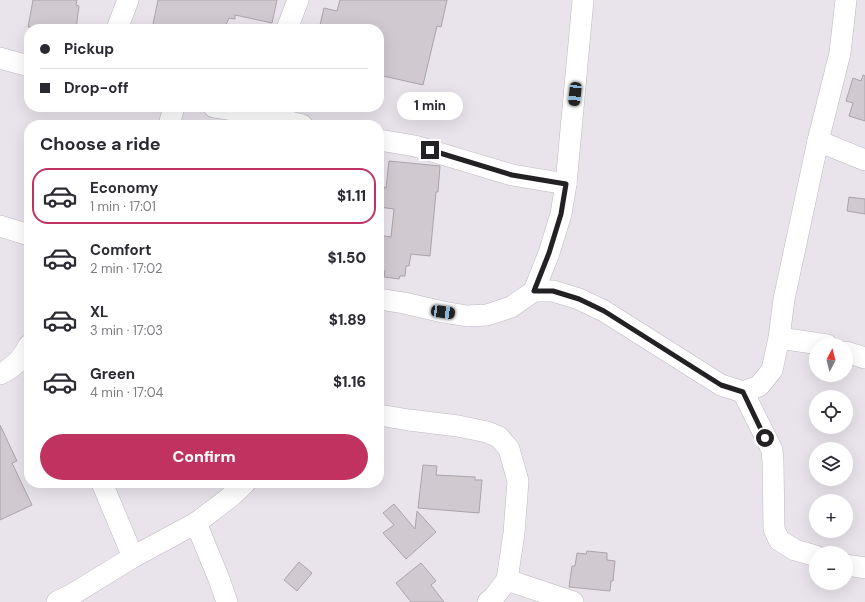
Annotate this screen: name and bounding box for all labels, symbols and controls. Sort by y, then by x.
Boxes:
text: Pickup [64,39,114,59]
text: Drop-off [64,78,129,98]
car [568,81,582,107]
callout: 1 min [397,92,463,120]
text: 1 min [414,97,446,114]
text: Choose a ride [40,132,161,156]
route end [421,141,439,159]
icon: car [42,178,78,214]
text: Economy [90,178,158,198]
text: $1.11 [337,186,366,206]
text: 1 min · 17:01 [90,198,156,215]
icon: car [42,240,78,276]
text: Comfort [90,240,151,260]
text: $1.50 [328,248,366,268]
text: 2 min · 17:02 [90,260,162,277]
icon: car [42,302,78,338]
text: XL [90,302,108,322]
car [430,304,456,320]
text: $1.89 [329,310,366,330]
text: 3 min · 17:03 [90,322,163,339]
north arrow [809,338,853,382]
map controls [809,338,853,590]
icon: car [42,364,78,400]
text: Green [90,364,135,384]
text: $1.16 [333,372,366,392]
text: 4 min · 17:04 [90,384,163,401]
button: locate [809,390,853,434]
route start [756,429,774,447]
button: Confirm [40,434,368,480]
button: layers [809,442,853,486]
button: + [809,494,853,538]
button: − [809,546,853,590]

